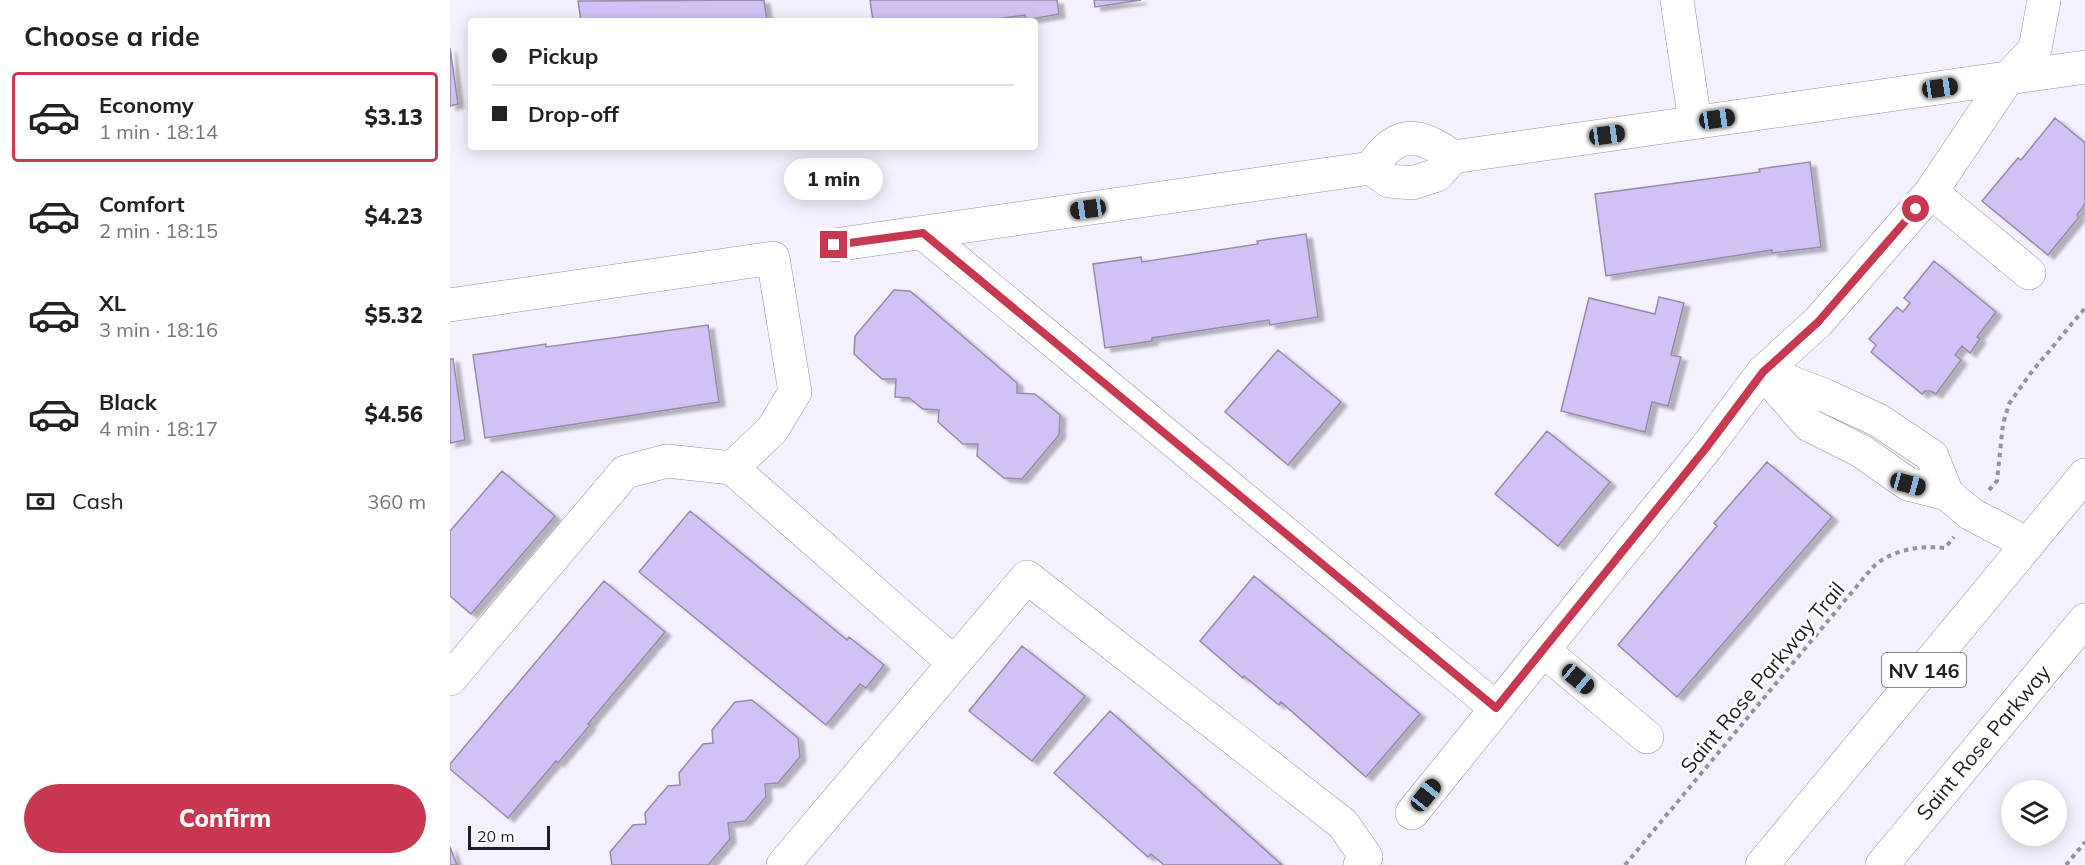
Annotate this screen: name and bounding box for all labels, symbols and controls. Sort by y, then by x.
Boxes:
text: Choose a ride [24,19,200,53]
text: Pickup [528,42,598,70]
car [1921,77,1959,99]
icon: car [27,90,81,144]
text: Economy [99,91,194,119]
text: Drop-off [528,100,619,128]
text: $3.13 [364,103,423,131]
car [1698,108,1736,130]
text: 1 min · 18:14 [99,119,218,144]
car [1588,124,1626,146]
callout: 1 min [784,158,884,200]
text: 1 min [807,166,860,191]
icon: car [27,189,81,243]
text: Comfort [99,190,185,218]
route start [1902,195,1929,222]
car [1069,198,1107,220]
text: $4.23 [364,202,423,230]
text: 2 min · 18:15 [99,218,218,243]
route end [820,231,847,258]
icon: car [27,288,81,342]
text: XL [99,289,126,317]
text: $5.32 [364,301,423,329]
text: 3 min · 18:16 [99,317,218,342]
icon: car [27,387,81,441]
text: Black [99,388,157,416]
text: $4.56 [364,400,423,428]
text: 4 min · 18:17 [99,416,218,441]
car [1888,471,1928,497]
icon: cash [24,485,57,518]
text: Cash [72,487,124,515]
text: 360 m [367,489,426,514]
street label: Saint Rose Parkway Trail [1674,576,1850,778]
road number: NV 146 [1882,653,1966,687]
street label: Saint Rose Parkway [1910,659,2056,825]
car [1558,661,1598,697]
car [1408,775,1444,815]
map controls [2001,780,2067,846]
button: layers [2001,780,2067,846]
button: Confirm [24,784,426,853]
scale bar [468,823,550,850]
text: 20 m [477,826,514,846]

